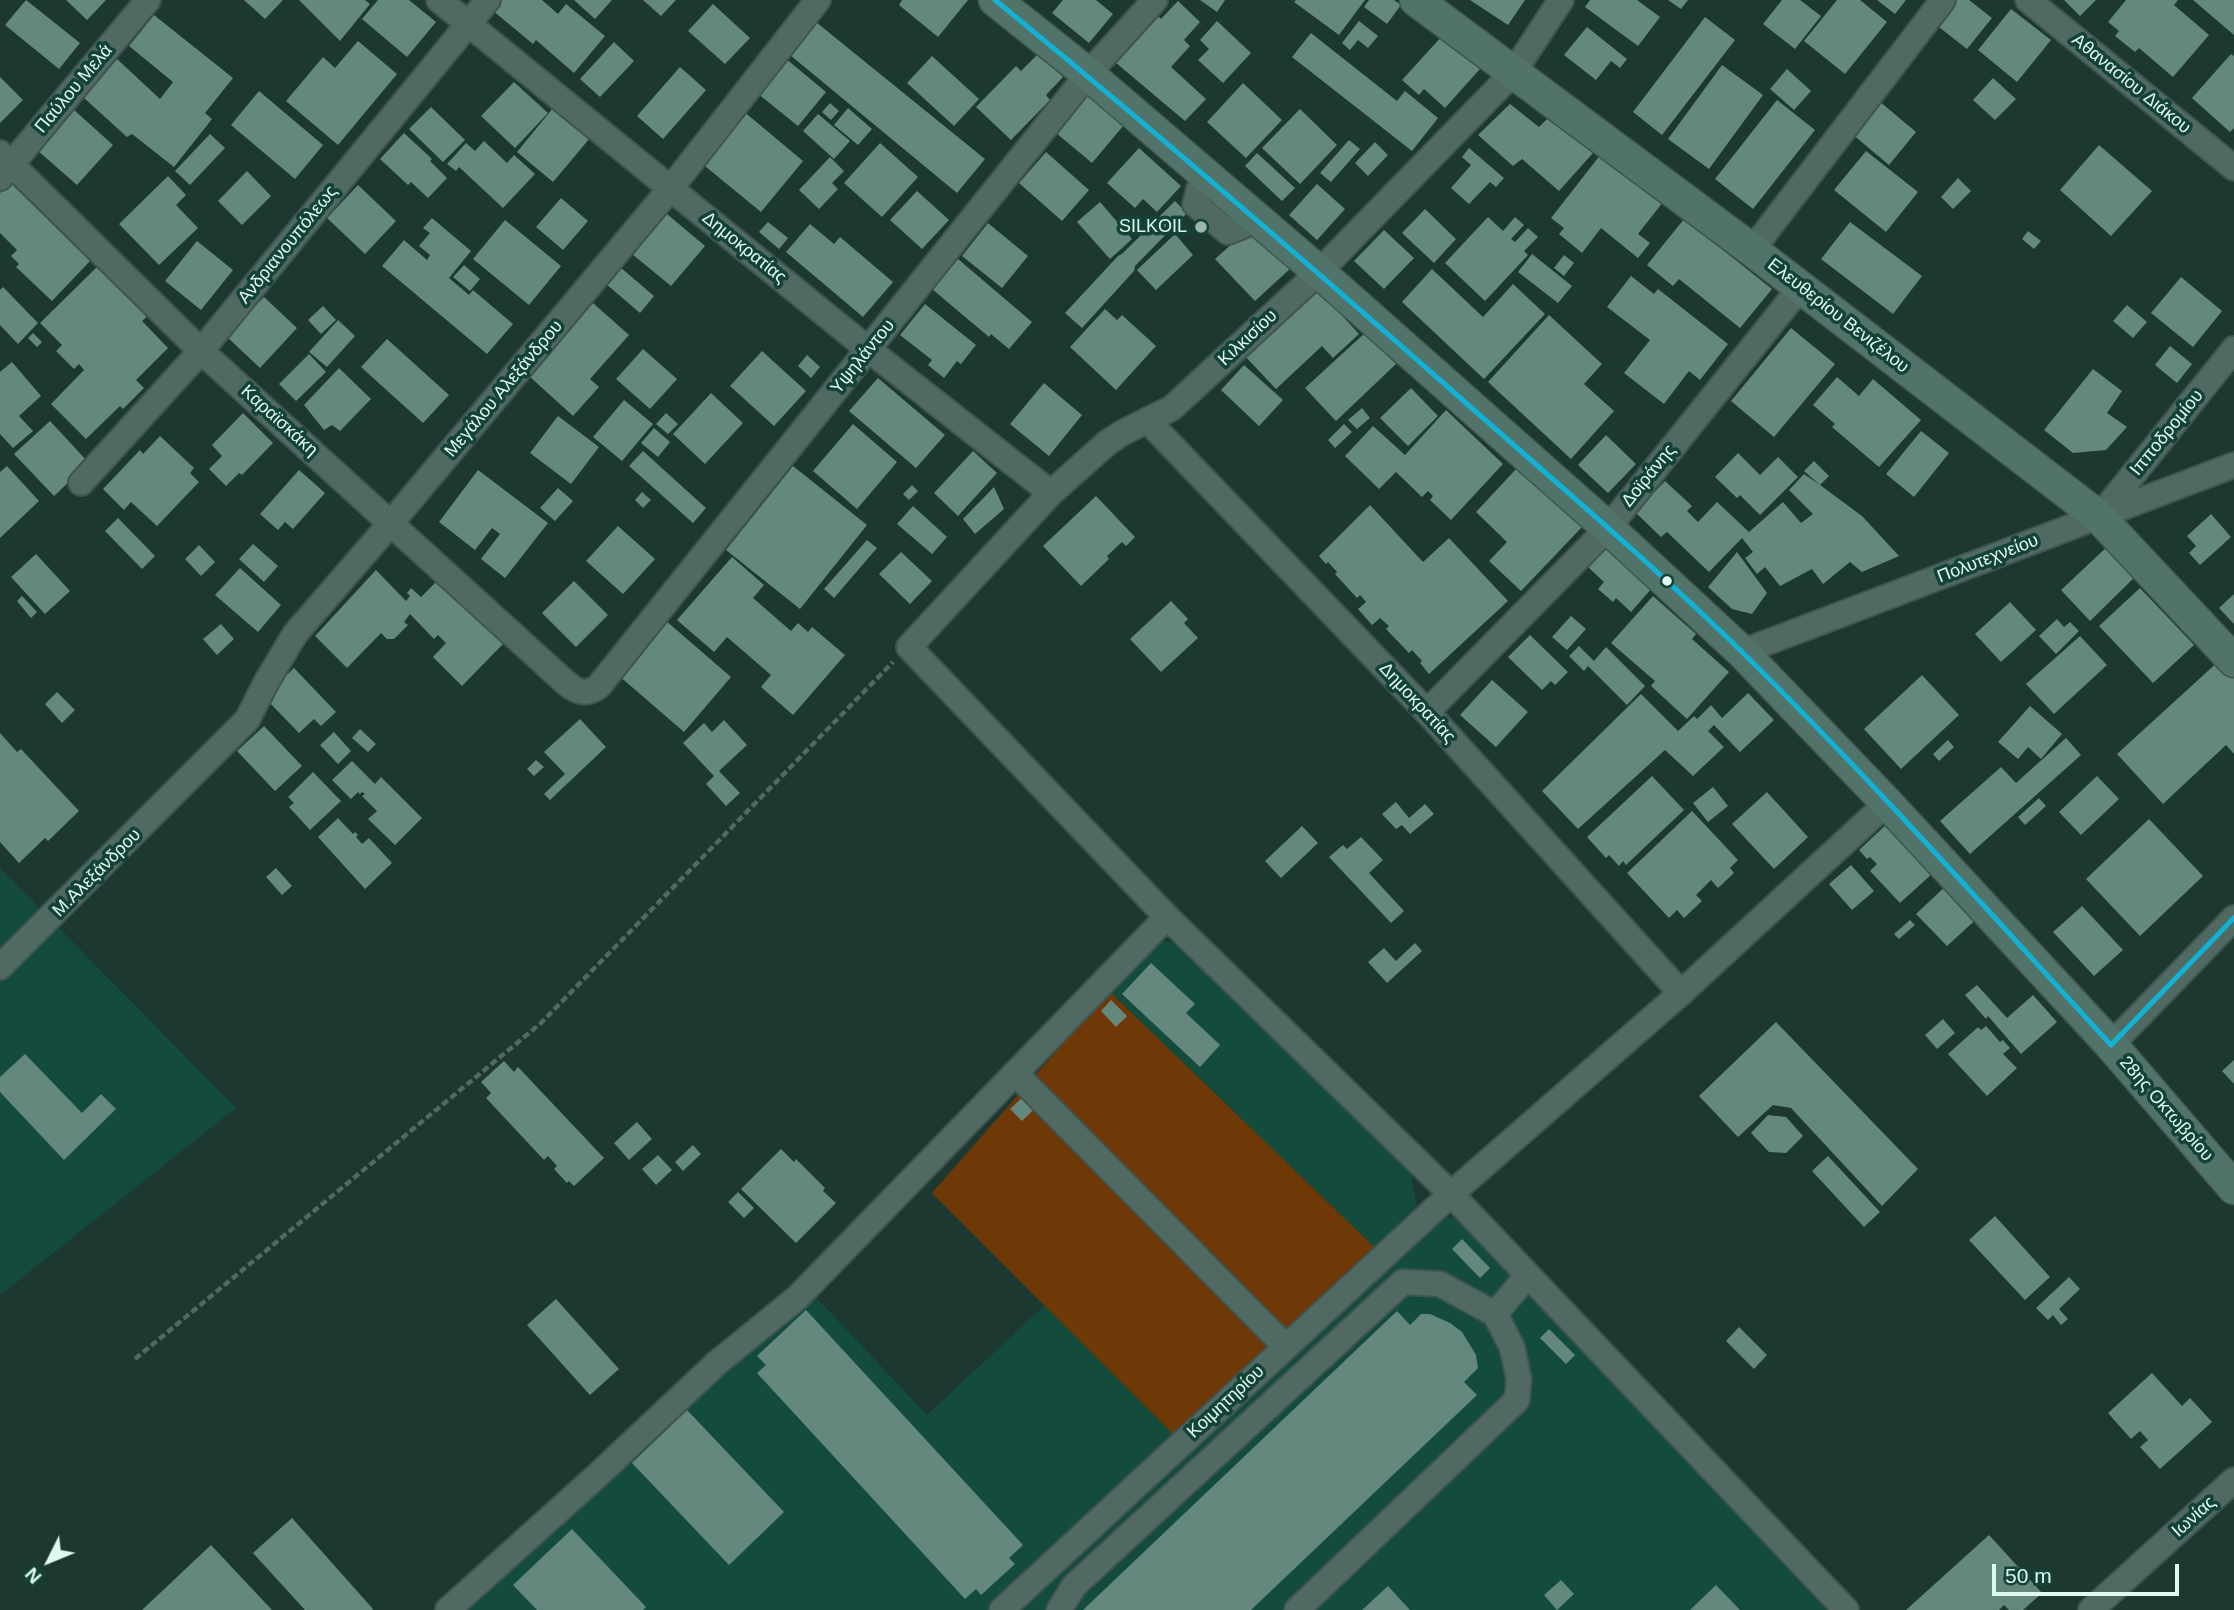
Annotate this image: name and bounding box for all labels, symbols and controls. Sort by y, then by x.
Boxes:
street label: Αθανασίου Διάκου [2067,29,2195,139]
street label: Παύλου Μελά [31,40,117,138]
street label: Ανδριανουπόλεως [234,181,342,309]
street label: Δημοκρατίας [697,207,791,289]
place label: SILKOIL [1119,216,1187,238]
marker: SILKOIL [1193,219,1209,235]
street label: Ελευθερίου Βενιζέλου [1763,254,1913,378]
street label: Κιλκισίου [1214,305,1282,371]
street label: Υψηλάντου [826,315,900,399]
street label: Μεγάλου Αλεξάνδρου [440,316,568,462]
street label: Καραϊσκάκη [236,381,322,461]
street label: Ιπποδρομίου [2126,386,2208,480]
street label: Δοϊράνης [1617,440,1681,512]
street label: Πολυτεχνείου [1934,530,2042,588]
unlabelled marker [1660,574,1674,588]
street label: Δημοκρατίας [1374,658,1460,748]
street label: Μ.Αλεξάνδρου [48,824,146,922]
street label: 28ης Οκτωβρίου [2115,1052,2217,1166]
street label: Κοιμητηρίου [1183,1361,1269,1443]
street label: Ιωνίας [2168,1492,2220,1542]
north arrow [14,1526,84,1596]
scale bar [1996,1550,2183,1594]
text: N [21,1563,46,1588]
text: 50 m [2005,1564,2052,1587]

